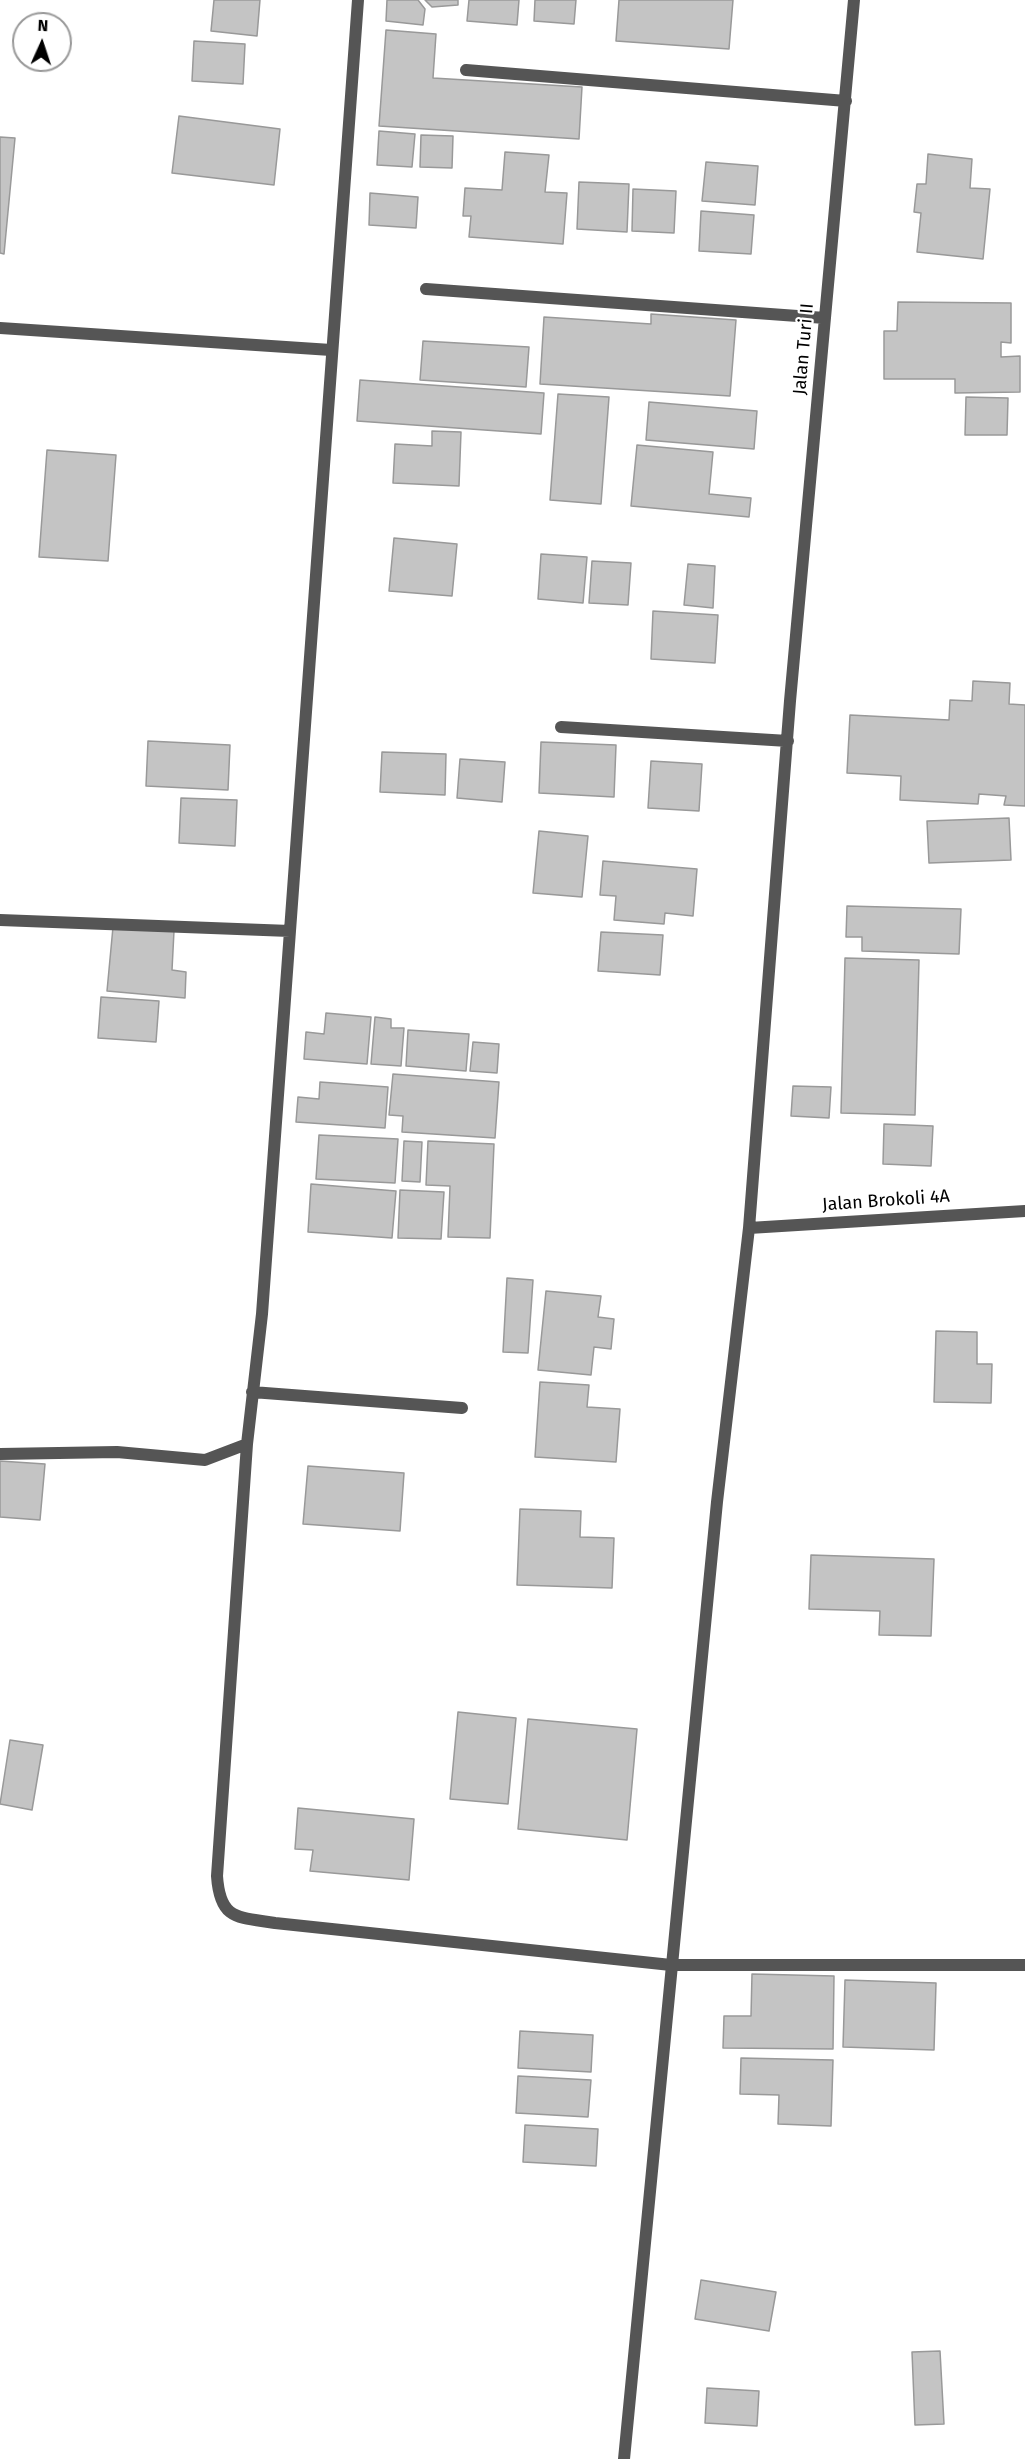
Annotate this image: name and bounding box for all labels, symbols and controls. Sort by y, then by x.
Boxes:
north arrow [12,12,72,72]
text: N [37,16,49,35]
street label: Jalan Turi II [789,302,819,396]
street label: Jalan Brokoli 4A [821,1186,951,1216]

